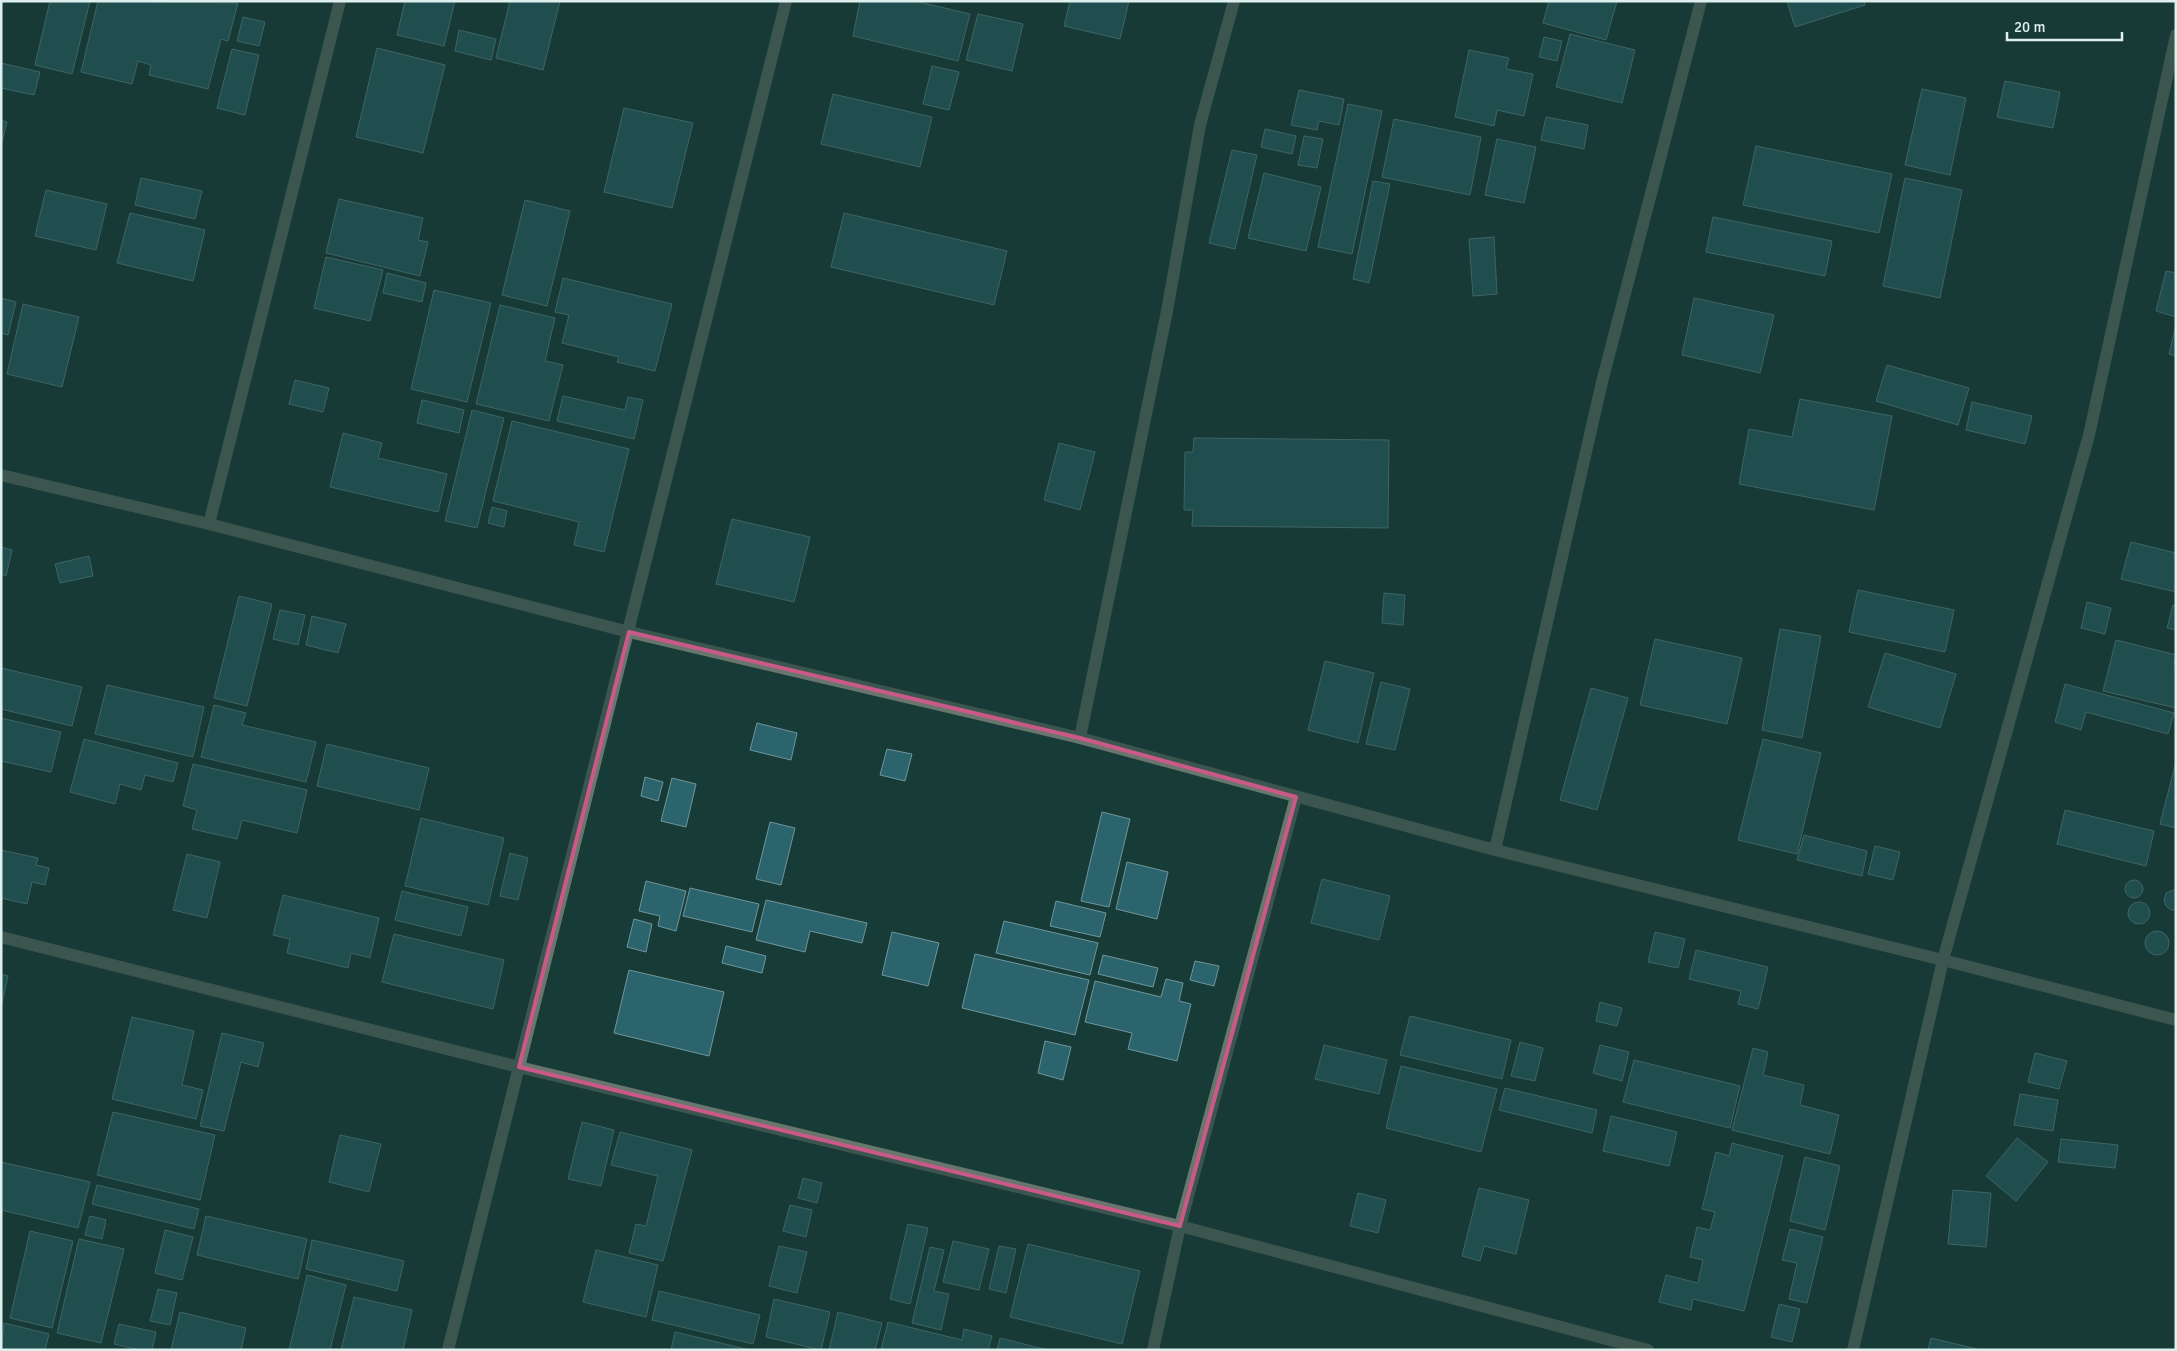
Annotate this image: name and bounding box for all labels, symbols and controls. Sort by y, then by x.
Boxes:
scale bar [2007,10,2122,42]
text: 20 m [2014,18,2045,36]

